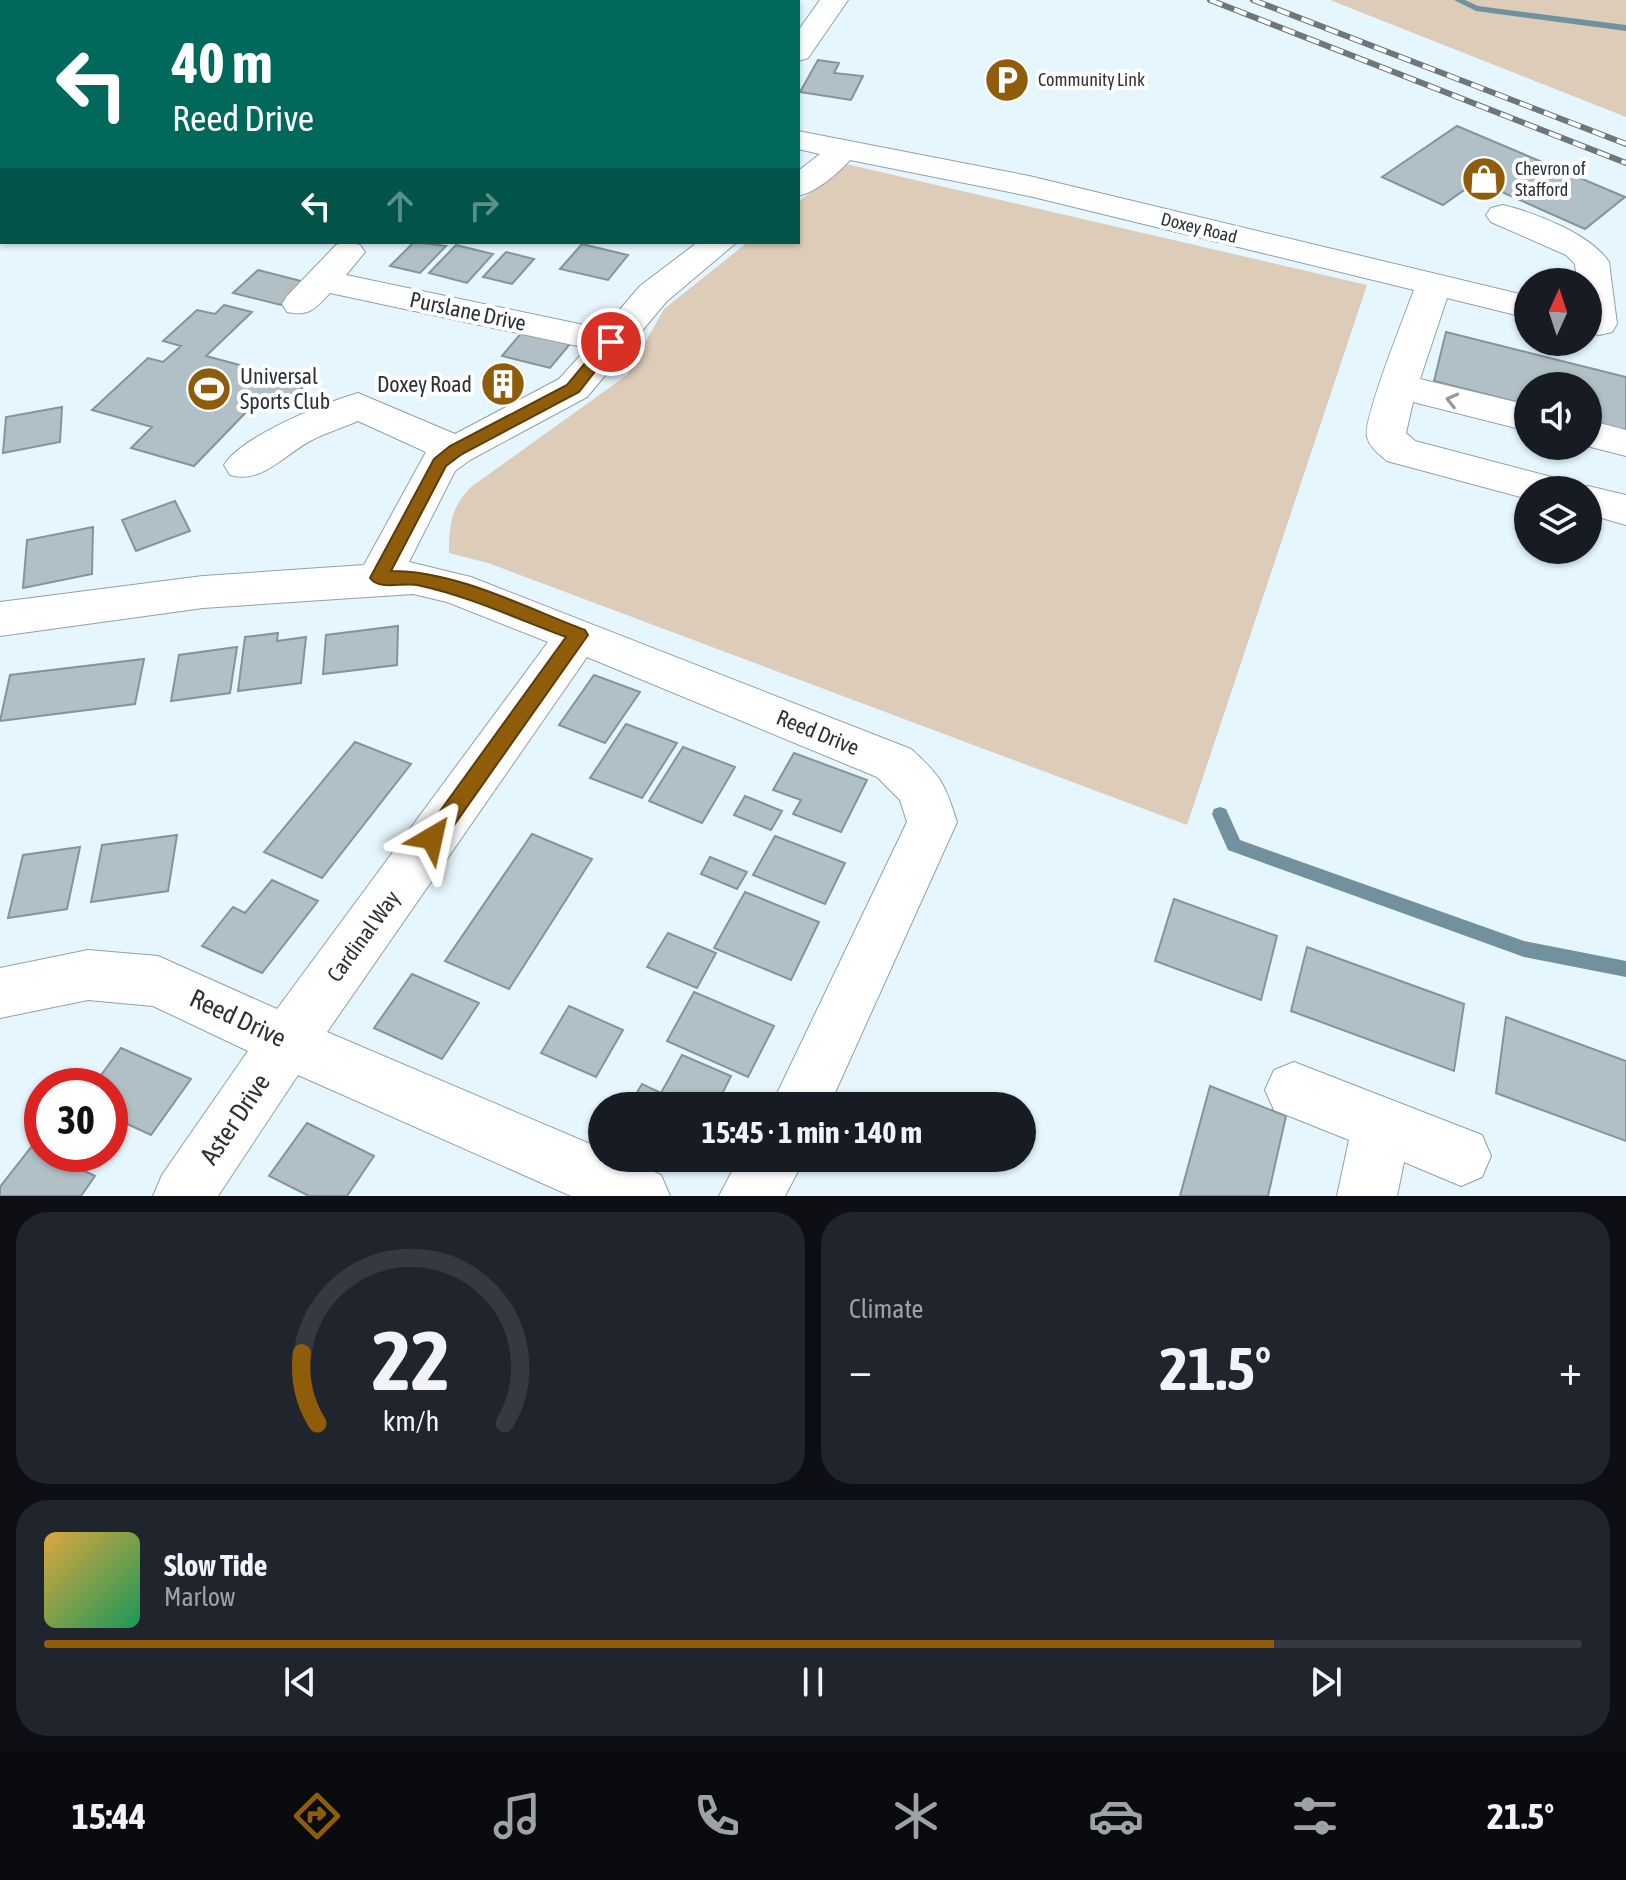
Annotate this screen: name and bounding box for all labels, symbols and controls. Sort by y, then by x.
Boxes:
text: 40 m [172,31,273,95]
icon: left [40,32,144,136]
parking icon: Community Link [983,56,1031,104]
place label: Community Link [1038,69,1145,90]
text: Reed Drive [172,97,314,139]
shop icon: Chevron of Stafford [1460,155,1508,203]
place label: Chevron of Stafford [1515,158,1586,200]
icon: left [294,184,338,228]
icon: ahead [378,184,422,228]
icon: right [462,184,506,228]
street label: Doxey Road [1159,208,1239,247]
north arrow [1514,268,1602,356]
map controls [1514,268,1602,564]
street label: Purslane Drive [408,286,528,336]
pin [577,308,645,376]
icon: arrive [589,320,633,364]
building icon: Doxey Road [479,360,527,408]
place label: Universal Sports Club [240,363,330,414]
sports icon: Universal Sports Club [185,365,233,413]
place label: Doxey Road [377,371,472,397]
button: sound [1514,372,1602,460]
one-way arrow [1446,392,1460,409]
button: layers [1514,476,1602,564]
street label: Reed Drive [773,704,863,760]
position arrow [390,796,474,880]
street label: Cardinal Way [321,885,405,987]
street label: Reed Drive [185,983,291,1053]
speed limit sign: 30 [24,1068,128,1172]
street label: Aster Drive [194,1068,276,1170]
text: 15:45 · 1 min · 140 m [702,1115,922,1149]
text: Climate [849,1294,923,1324]
text: 22 [371,1312,450,1408]
text: 21.5° [1160,1334,1271,1403]
text: − [849,1344,872,1394]
text: + [1559,1344,1582,1394]
text: km/h [382,1404,439,1437]
text: Slow Tide [164,1548,267,1582]
text: Marlow [164,1582,235,1612]
icon: previous [278,1660,322,1704]
icon: pause [791,1660,835,1704]
icon: next [1304,1660,1348,1704]
icon: directions [289,1788,345,1844]
icon: music [489,1788,545,1844]
icon: phone [689,1788,745,1844]
icon: climate [888,1788,944,1844]
icon: car [1088,1788,1144,1844]
icon: filters [1287,1788,1343,1844]
text: 15:44 [72,1795,146,1837]
text: 21.5° [1487,1795,1554,1837]

